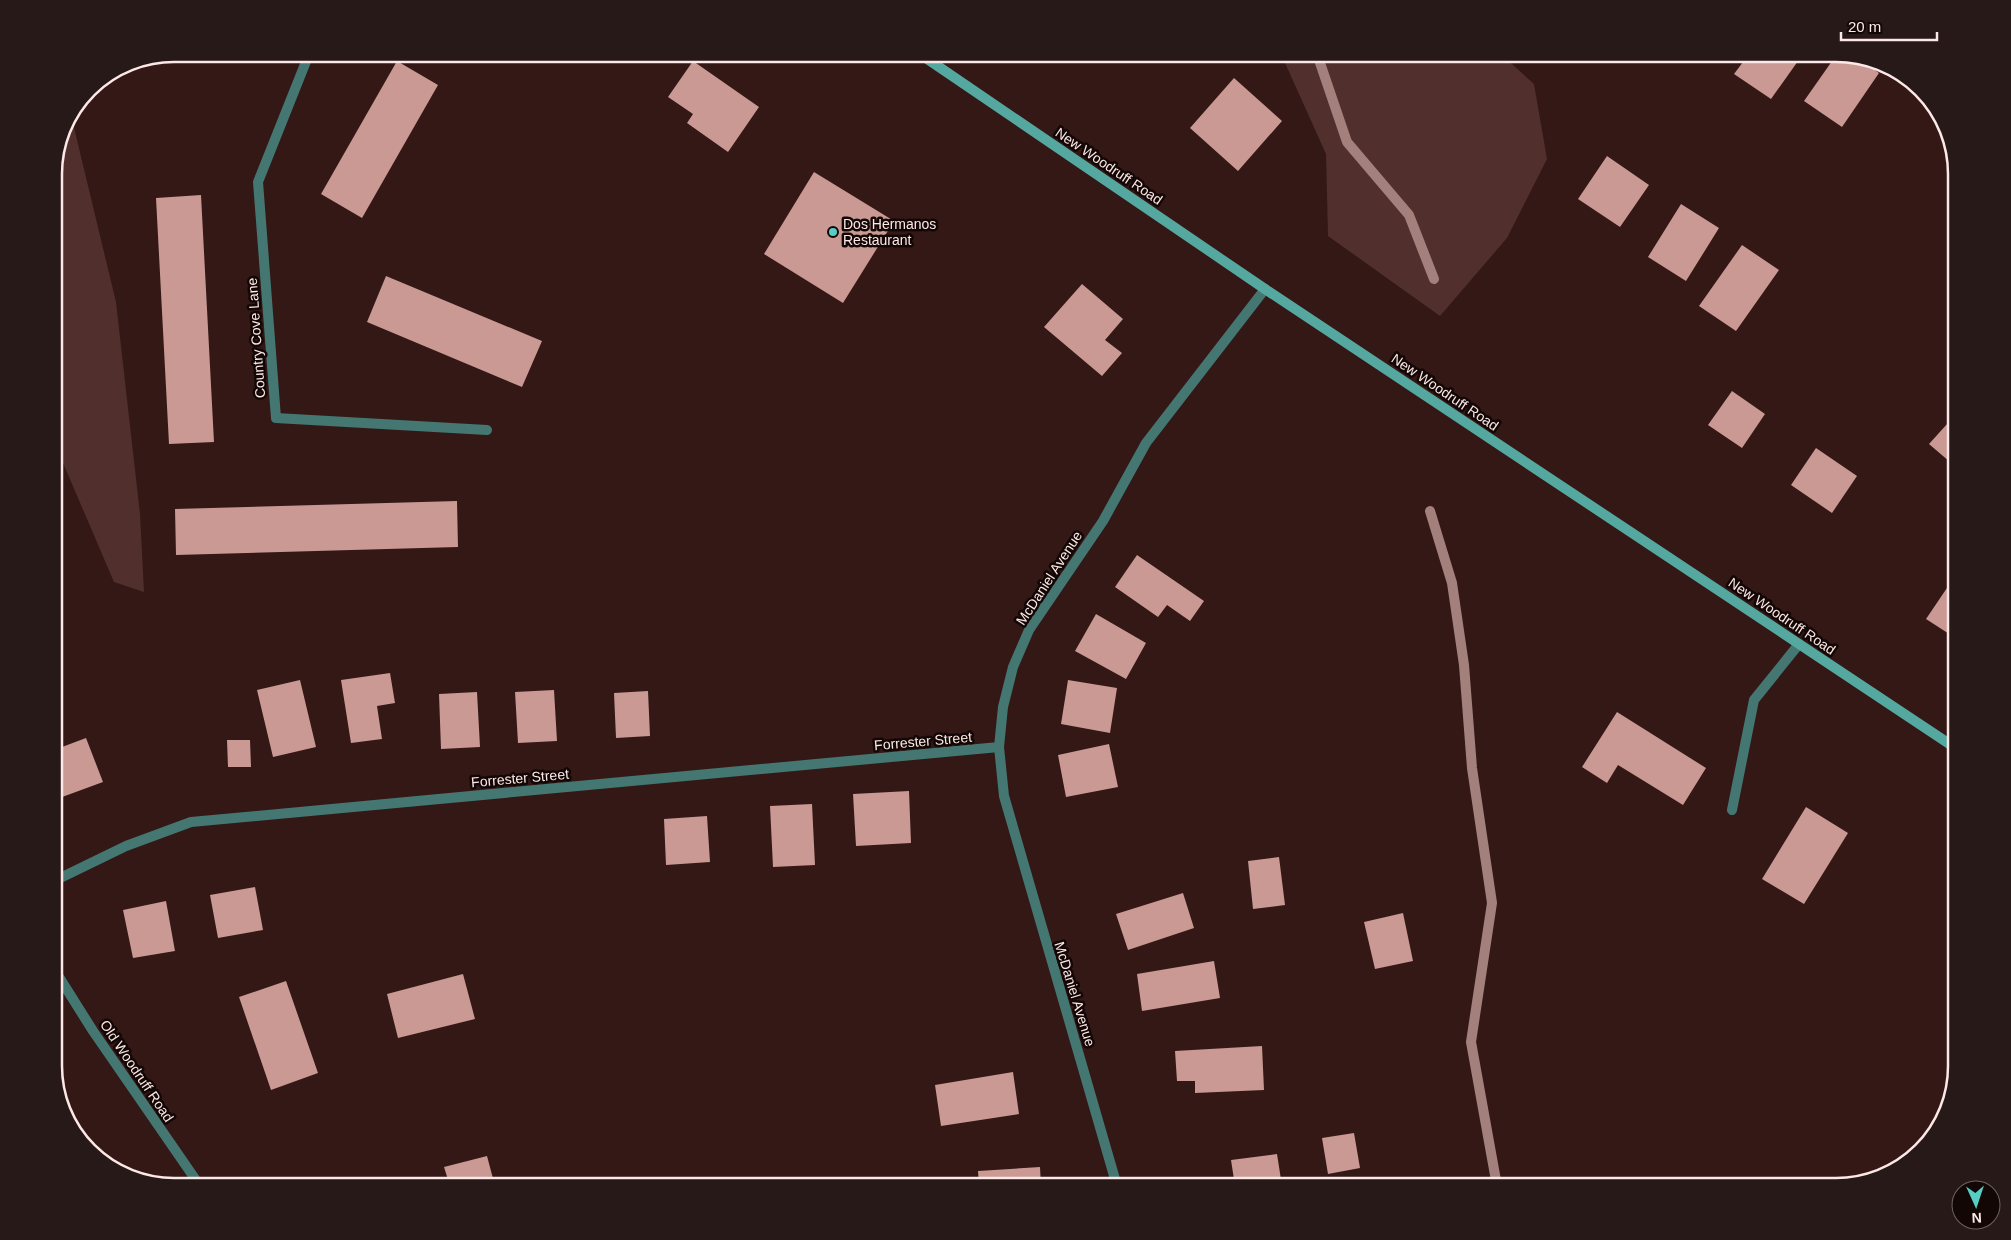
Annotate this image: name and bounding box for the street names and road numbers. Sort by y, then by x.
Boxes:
street label: New Woodruff Road [1052,124,1166,208]
street label: Country Cove Lane [244,277,268,399]
street label: New Woodruff Road [1388,350,1502,434]
street label: McDaniel Avenue [1013,528,1085,628]
street label: New Woodruff Road [1725,574,1839,658]
street label: Forrester Street [873,729,973,753]
street label: Forrester Street [470,766,570,790]
street label: McDaniel Avenue [1051,940,1099,1049]
street label: Old Woodruff Road [97,1017,177,1125]

